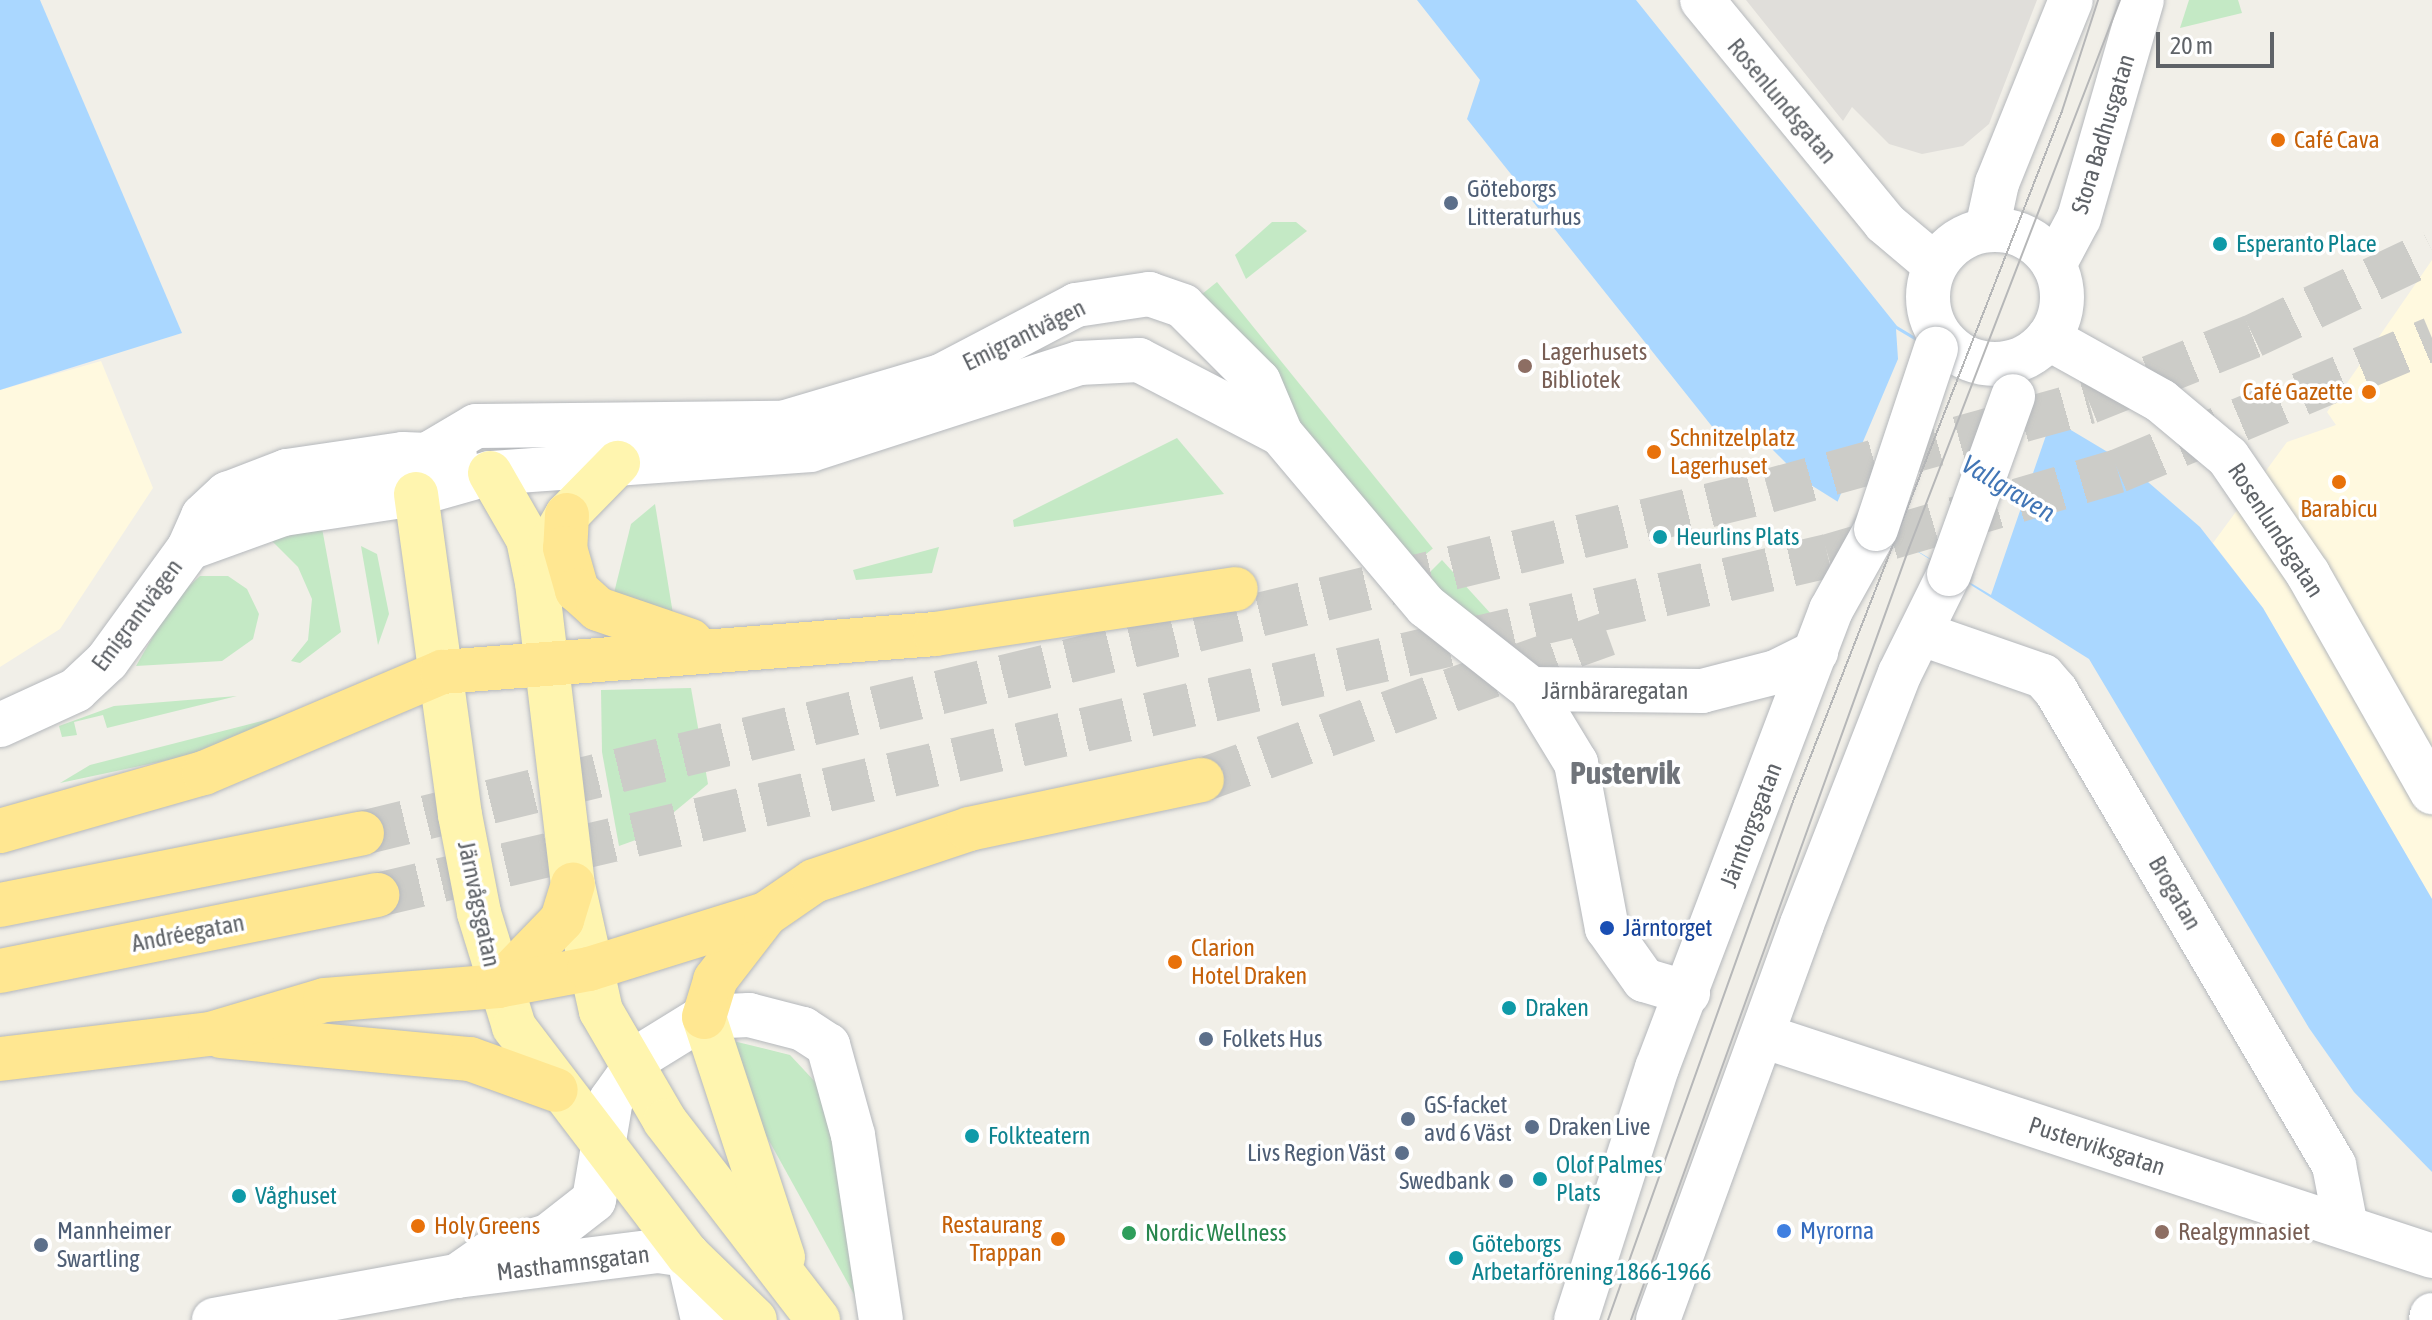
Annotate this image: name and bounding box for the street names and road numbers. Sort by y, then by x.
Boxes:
street label: Rosenlundsgatan [1721,33,1843,169]
street label: Stora Badhusgatan [2065,51,2141,217]
street label: Emigrantvägen [958,293,1090,377]
street label: Rosenlundsgatan [2222,457,2330,603]
street label: Emigrantvägen [86,553,188,677]
street label: Järnbäraregatan [1542,677,1688,705]
street label: Järntorgsgatan [1714,759,1788,891]
street label: Järnvågsgatan [452,838,506,970]
street label: Brogatan [2142,851,2208,935]
street label: Andréegatan [129,908,247,958]
street label: Pusterviksgatan [2025,1110,2169,1182]
street label: Masthamnsgatan [495,1239,651,1287]

